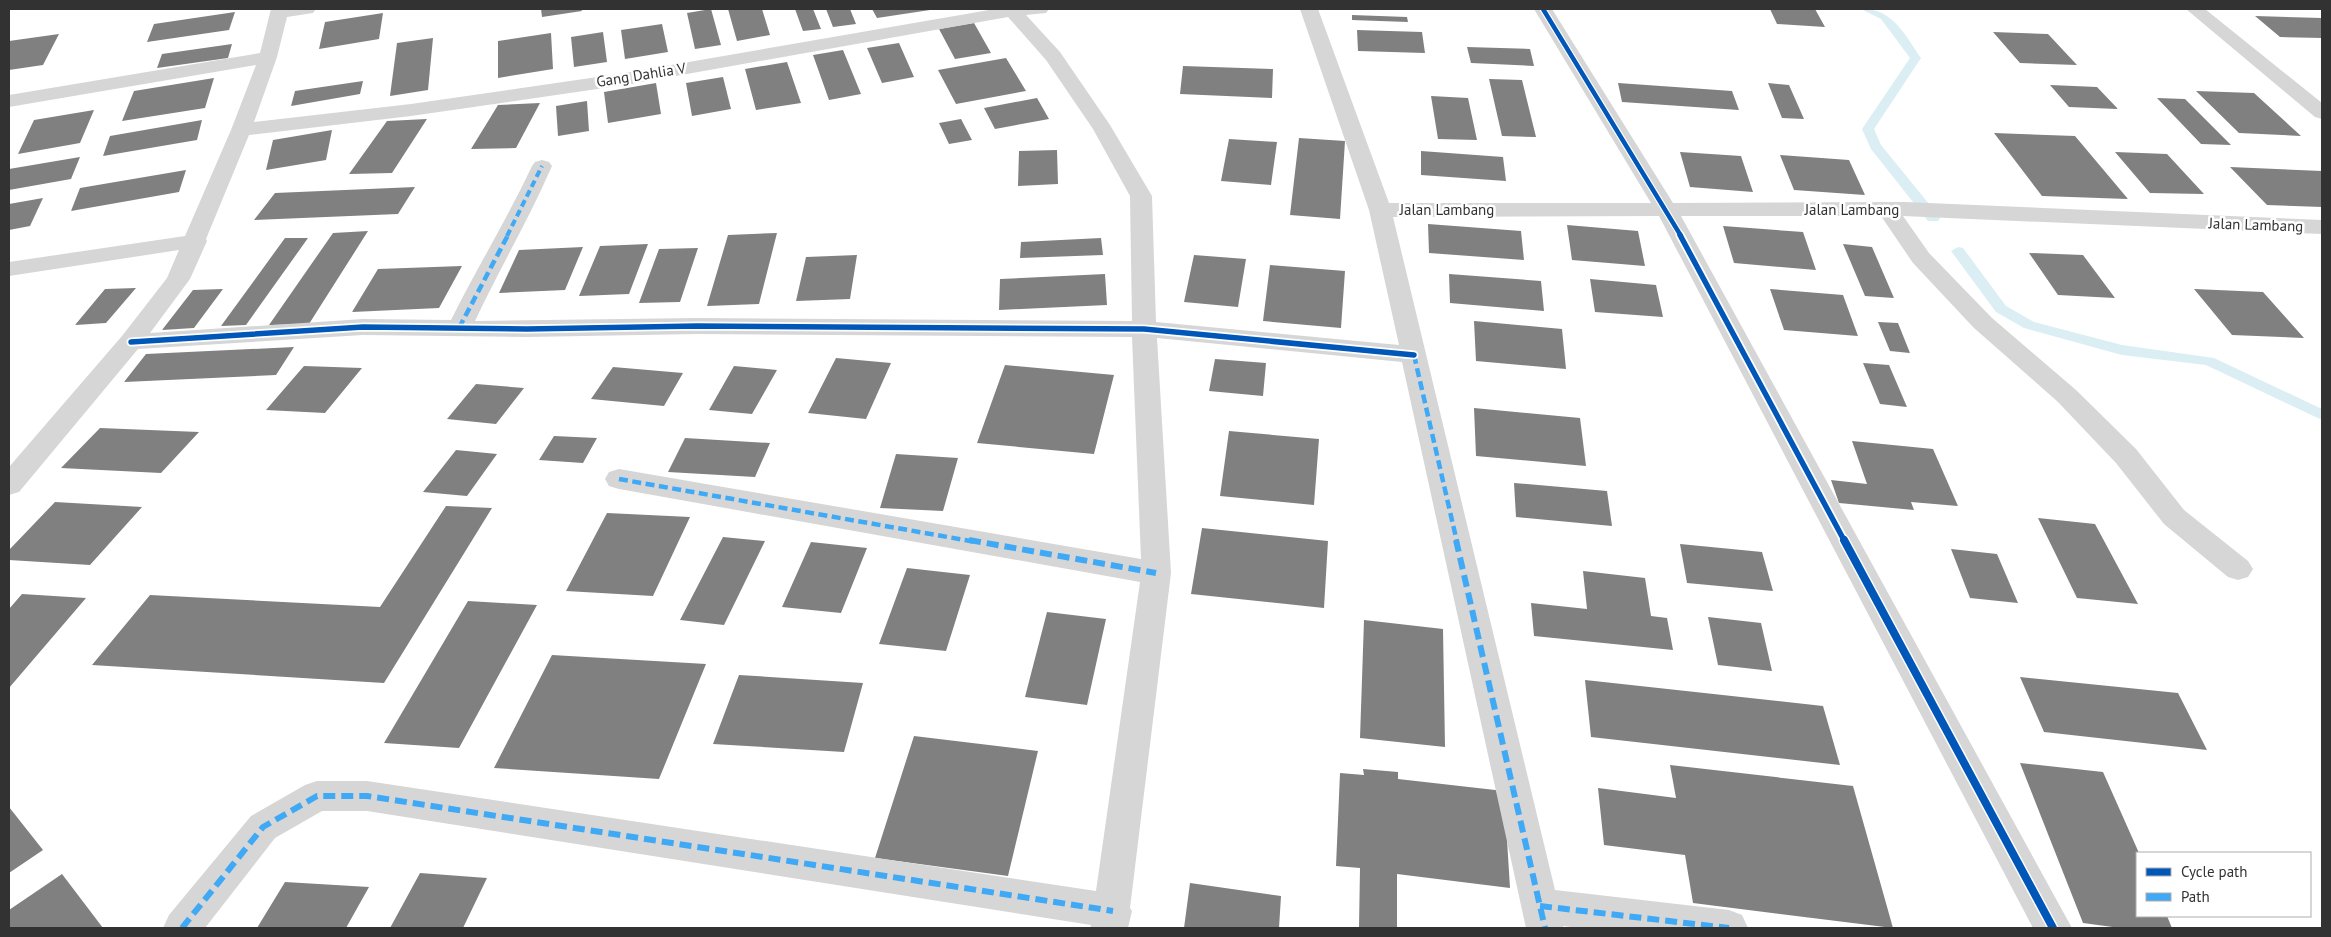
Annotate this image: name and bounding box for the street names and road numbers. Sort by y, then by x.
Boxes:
street label: Gang Dahlia V [595,58,687,91]
street label: Jalan Lambang [1399,200,1494,219]
street label: Jalan Lambang [1804,200,1899,219]
street label: Jalan Lambang [2207,213,2304,236]

